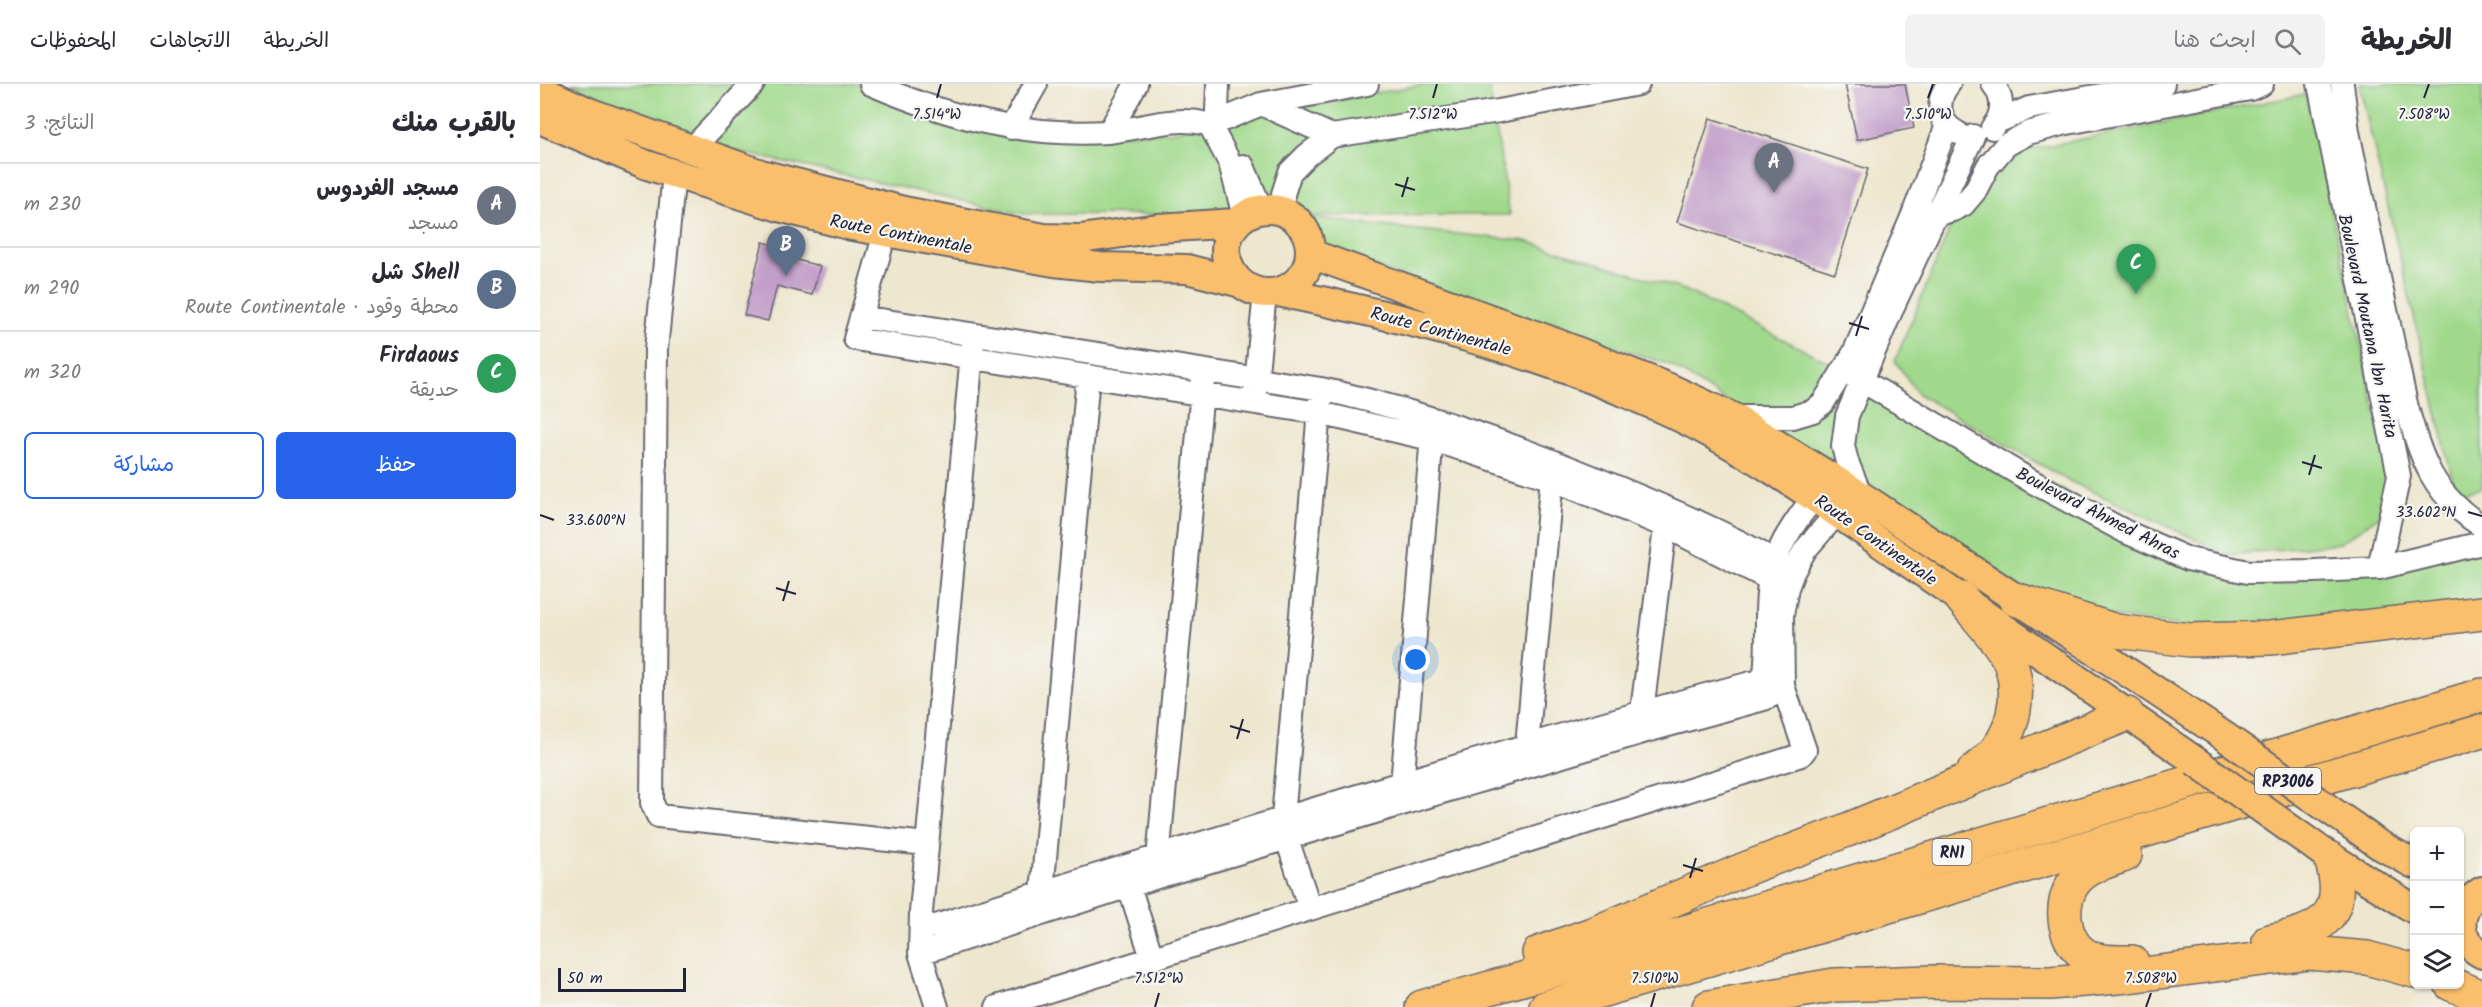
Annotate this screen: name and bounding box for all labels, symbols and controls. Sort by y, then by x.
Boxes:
search box [1905,14,2325,68]
text: الخريطة [2361,19,2452,64]
text: ابحث هنا [2173,24,2256,59]
text: المحفوظات [30,25,116,58]
text: الاتجاهات [149,25,231,58]
text: الخريطة [264,25,329,58]
icon: search [2271,25,2304,58]
text: بالقرب منك [392,103,516,145]
text: 7.514°W [913,103,961,127]
text: 7.512°W [1409,103,1458,127]
text: 7.510°W [1904,103,1952,127]
text: 7.508°W [2398,103,2450,127]
text: النتائج: 3 [24,108,95,140]
pin: A [1754,144,1794,193]
text: مسجد الفردوس [317,172,459,207]
text: 230 m [24,189,81,221]
text: A [490,189,503,221]
street label: Route Continentale [827,207,974,264]
text: مسجد [408,208,459,240]
street label: Boulevard Moutana Ibn Harita [2329,211,2404,441]
pin: B [766,226,806,276]
pin: C [2116,244,2156,294]
text: Shell شل [371,256,459,291]
text: 290 m [24,273,79,305]
text: B [490,273,503,305]
text: محطة وقود · Route Continentale [185,292,459,324]
street label: Route Continentale [1367,300,1514,365]
text: Firdaous [379,339,459,374]
text: 320 m [24,357,81,389]
text: C [490,357,503,389]
text: حديقة [410,375,459,407]
button: مشاركة [24,432,264,499]
button: حفظ [276,432,516,499]
street label: Boulevard Ahmed Ahras [2010,460,2185,568]
street label: Route Continentale [1808,488,1943,595]
text: 33.602°N [2396,501,2456,525]
text: 33.600°N [566,509,626,533]
your location [1401,645,1430,674]
road number: RP3006 [2255,768,2321,794]
map controls [2410,827,2464,989]
button: + [2410,827,2464,881]
road number: RN1 [1932,839,1972,865]
button: − [2410,881,2464,935]
button: layers [2410,935,2464,989]
scale bar [558,965,686,992]
text: 50 m [567,966,603,991]
text: 7.512°W [1135,967,1184,991]
text: 7.510°W [1631,967,1679,991]
text: 7.508°W [2125,967,2177,991]

